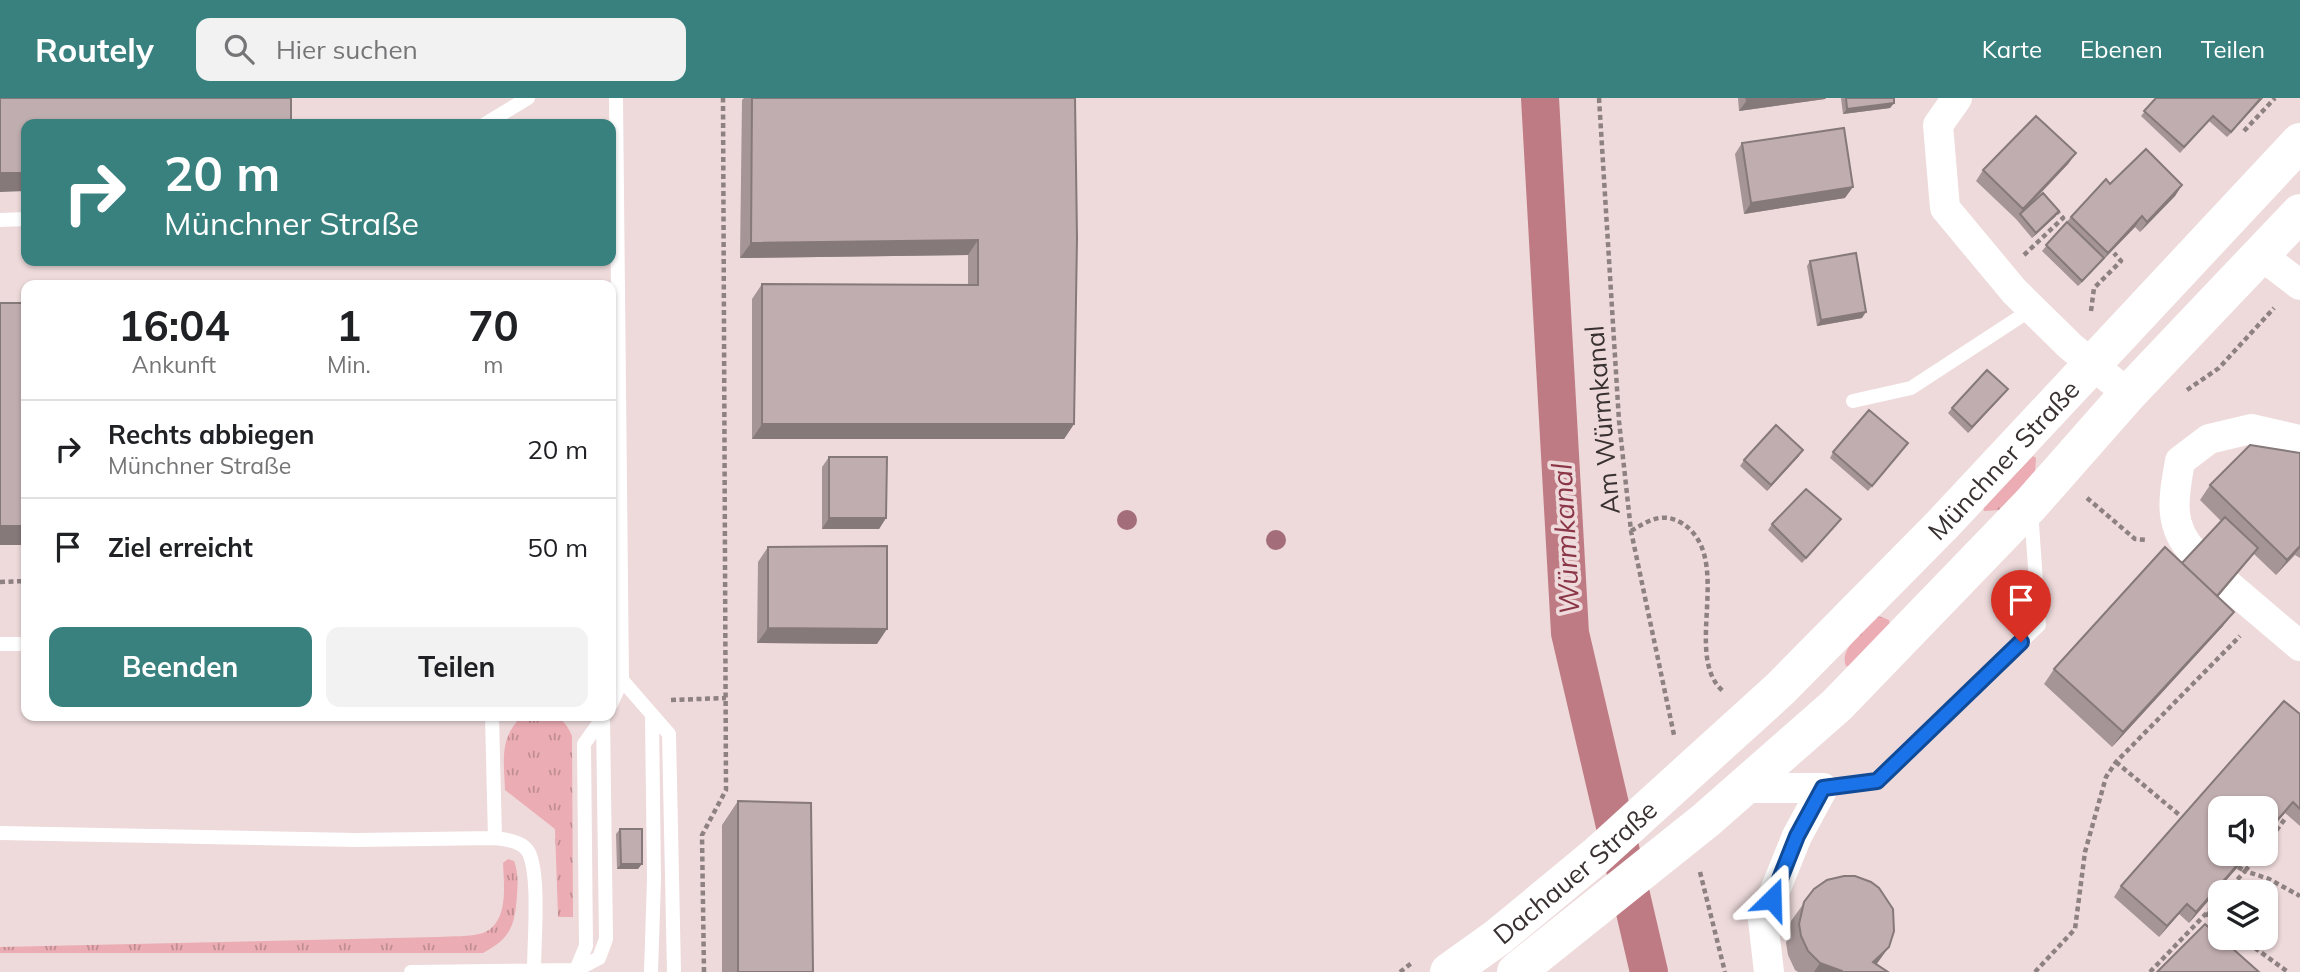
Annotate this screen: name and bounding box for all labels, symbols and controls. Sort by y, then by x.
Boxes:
search box [196,18,686,81]
text: Routely [35,29,154,70]
icon: search [220,30,258,68]
text: Hier suchen [276,33,418,66]
text: Karte [1982,34,2042,64]
text: Ebenen [2080,34,2163,64]
text: Teilen [2201,34,2265,64]
text: 20 m [164,142,280,203]
icon: right [49,147,140,238]
text: Münchner Straße [164,203,419,243]
text: 16:04 [118,299,230,352]
text: 1 [336,299,362,352]
text: 70 [468,299,519,352]
street label: Am Würmkanal [1577,324,1627,516]
text: Ankunft [132,350,216,379]
text: Min. [327,350,371,379]
text: m [483,350,504,379]
street label: Münchner Straße [1920,373,2086,547]
text: Rechts abbiegen [108,418,314,451]
icon: right [49,430,87,468]
text: 20 m [527,433,588,466]
text: Münchner Straße [108,451,291,480]
water label: Würmkanal [1544,462,1586,616]
icon: arrive [49,528,87,566]
text: Ziel erreicht [108,531,253,564]
text: 50 m [527,531,588,564]
pin [1991,570,2051,642]
icon: arrive [2002,581,2040,619]
button: Beenden [49,627,312,707]
button: Teilen [326,627,588,707]
street label: Dachauer Straße [1486,793,1663,951]
map controls [2208,796,2278,950]
button: sound [2208,796,2278,866]
position arrow [1735,862,1809,936]
button: layers [2208,880,2278,950]

